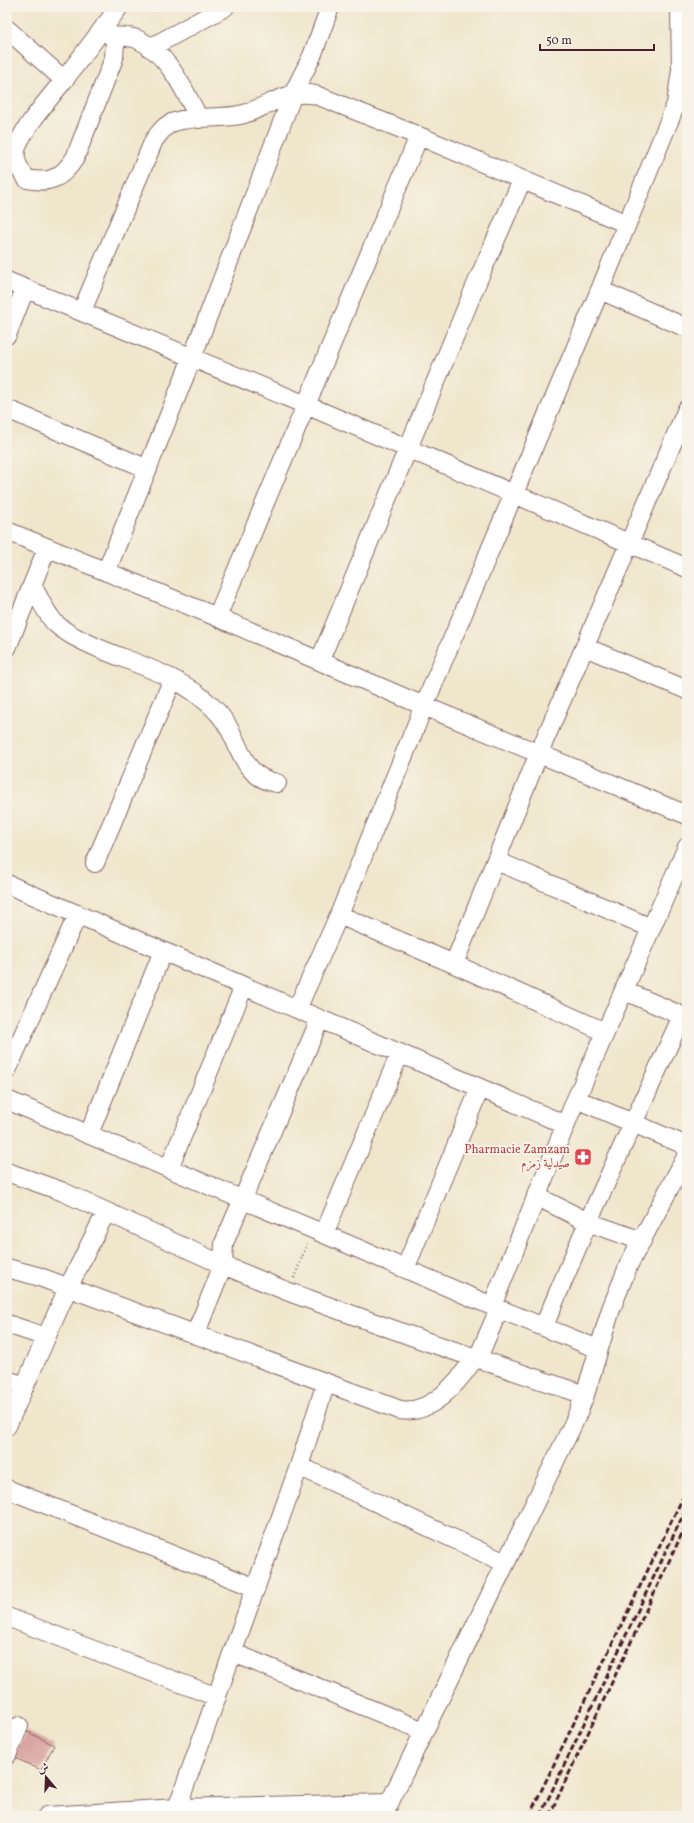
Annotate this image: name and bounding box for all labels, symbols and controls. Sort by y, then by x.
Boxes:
scale bar [540,26,654,52]
text: 50 m [546,33,572,49]
place label: Pharmacie Zamzam صيدلية زمزم [464,1142,570,1174]
pharmacy icon: Pharmacie Zamzam صيدلية زمزم [573,1147,593,1167]
north arrow [26,1757,66,1797]
text: ش [36,1760,51,1778]

